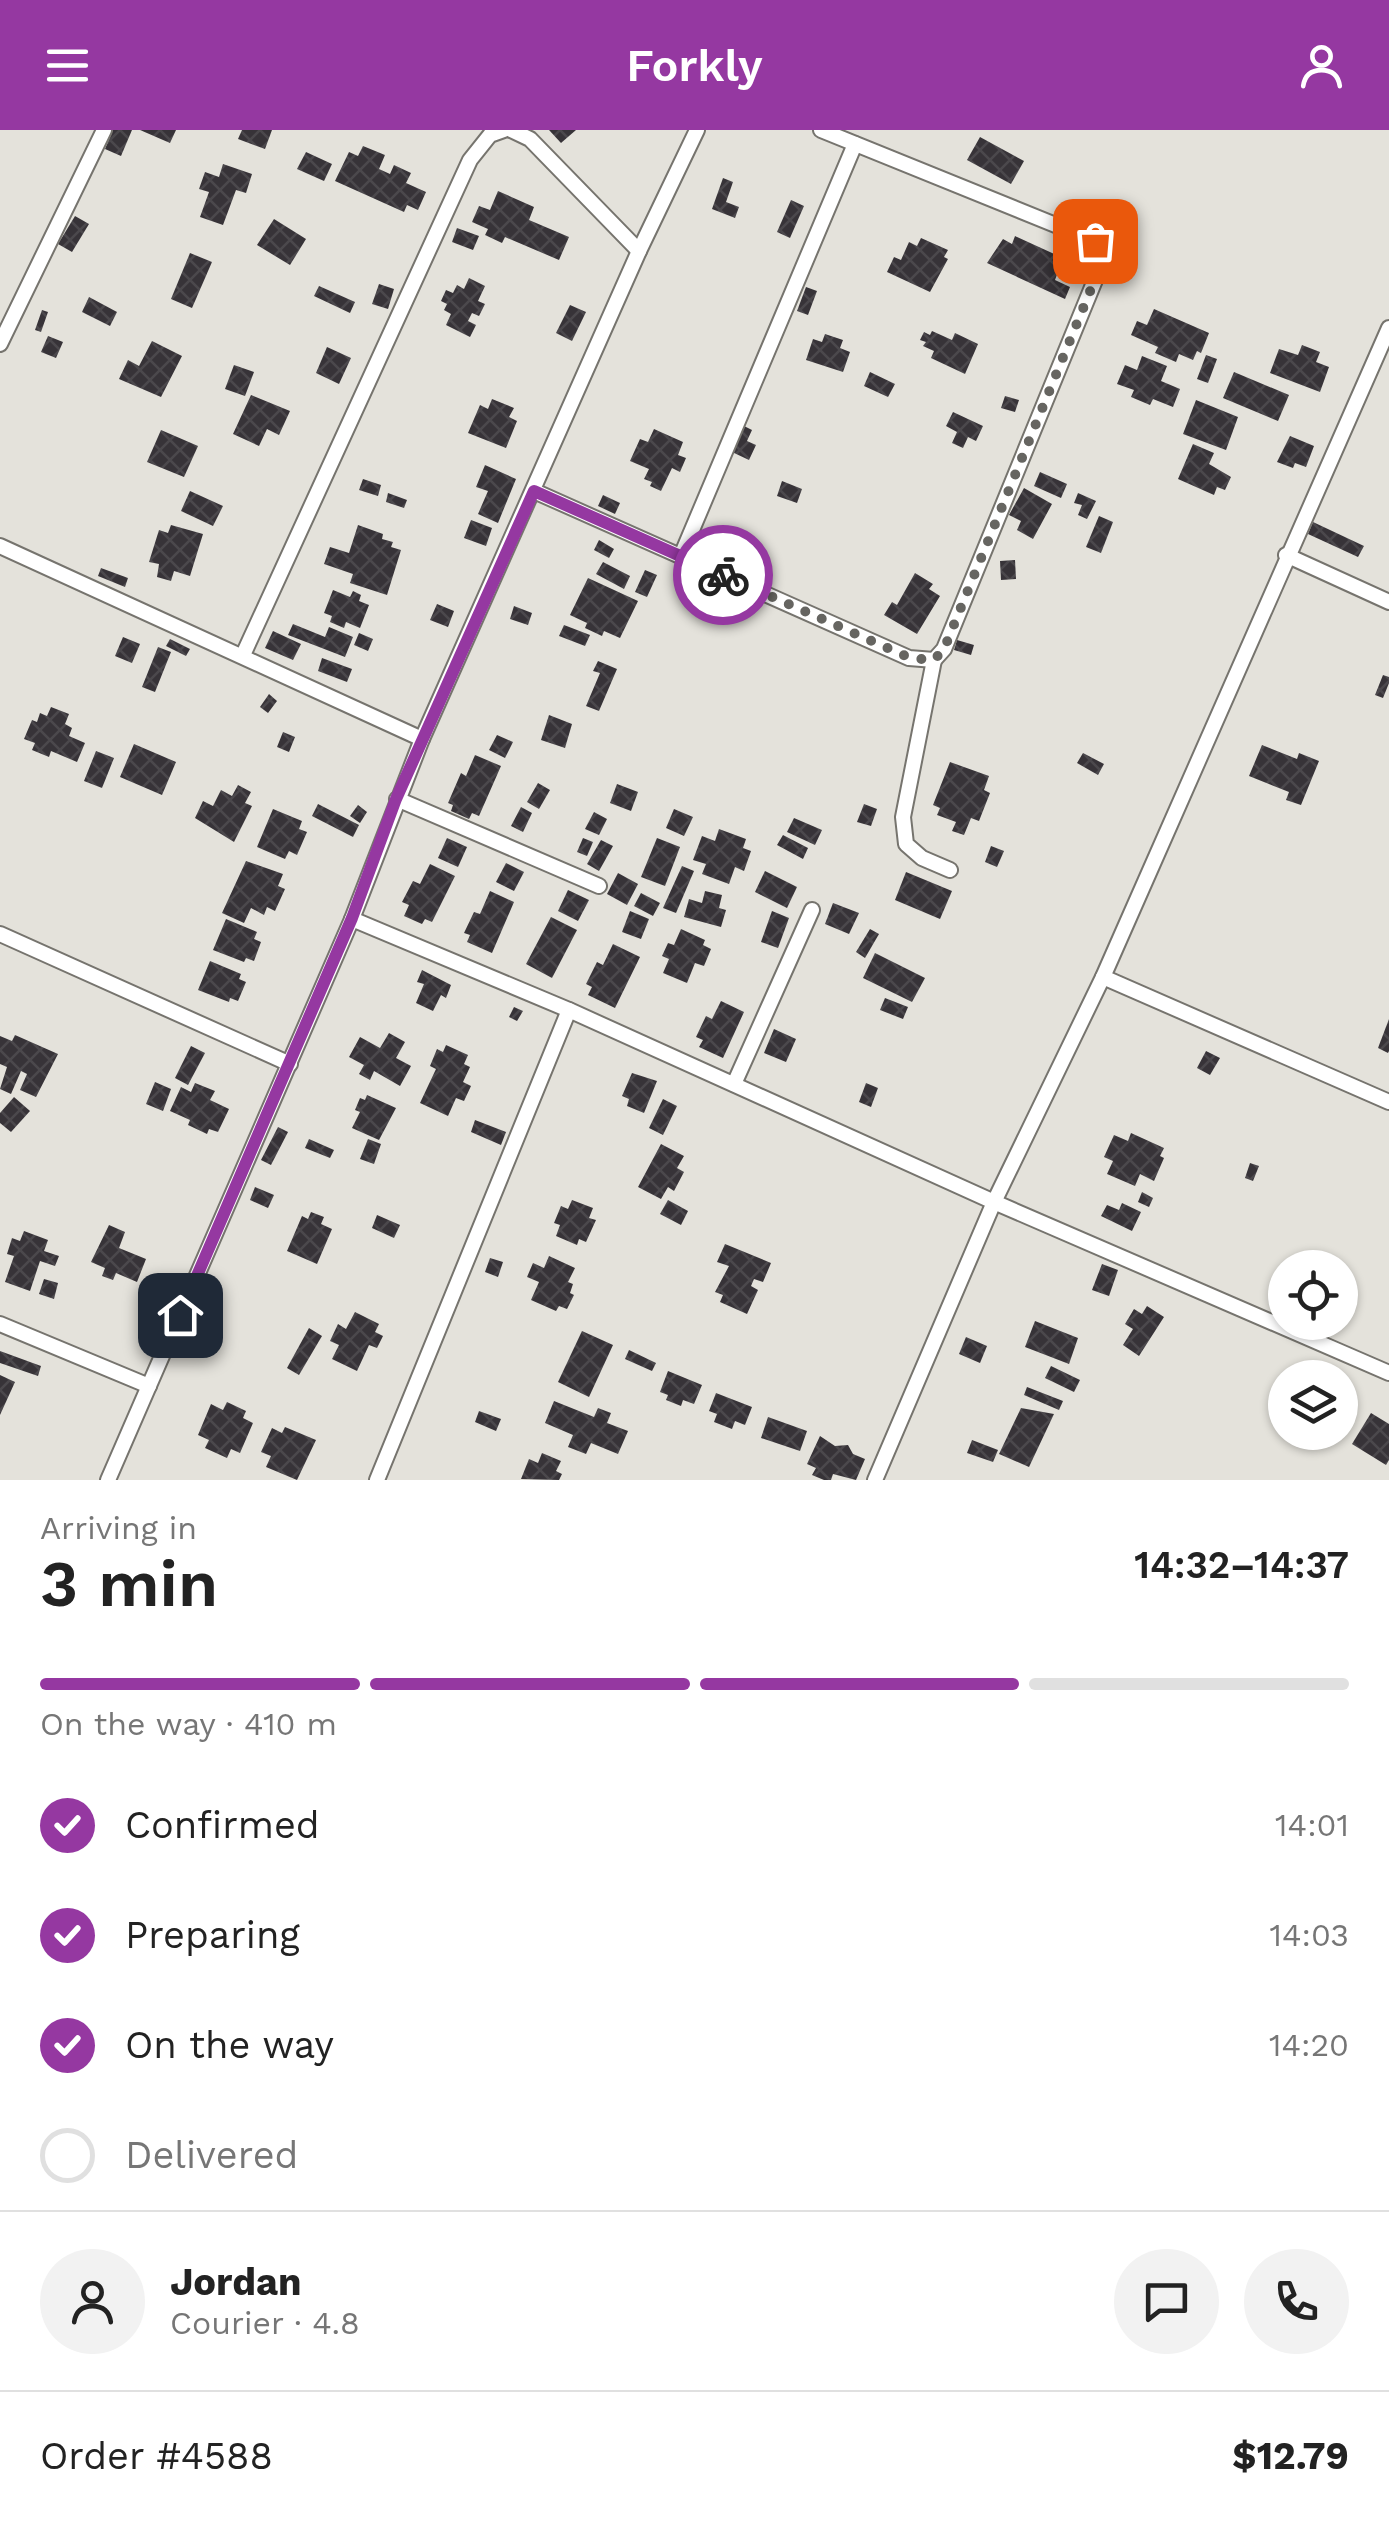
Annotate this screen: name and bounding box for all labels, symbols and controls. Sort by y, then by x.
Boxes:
icon: menu [40,38,95,93]
icon: person [1294,38,1349,93]
text: Forkly [626,39,763,92]
pin [1053,199,1138,284]
icon: bag [1068,214,1123,269]
courier [673,525,773,625]
icon: bike [696,548,751,603]
map controls [1268,1250,1358,1450]
button: locate [1268,1250,1358,1340]
pin [138,1273,223,1358]
icon: home [153,1288,208,1343]
button: layers [1268,1360,1358,1450]
text: Arriving in [40,1509,197,1547]
text: 14:32–14:37 [1134,1543,1349,1587]
text: 3 min [40,1546,218,1622]
text: On the way · 410 m [40,1705,337,1743]
icon: check [40,1798,95,1853]
text: Confirmed [125,1803,320,1847]
text: 14:01 [1275,1806,1349,1844]
icon: check [40,1908,95,1963]
text: Preparing [125,1913,300,1957]
text: 14:03 [1270,1916,1349,1954]
icon: check [40,2018,95,2073]
text: On the way [125,2023,334,2067]
text: 14:20 [1269,2026,1349,2064]
text: Delivered [125,2133,298,2177]
button: person [40,2249,145,2354]
button: chat [1114,2249,1219,2354]
button: phone [1244,2249,1349,2354]
text: Jordan [170,2260,302,2304]
text: Courier · 4.8 [170,2304,360,2342]
text: Order #4588 [40,2434,273,2478]
text: $12.79 [1232,2434,1349,2478]

